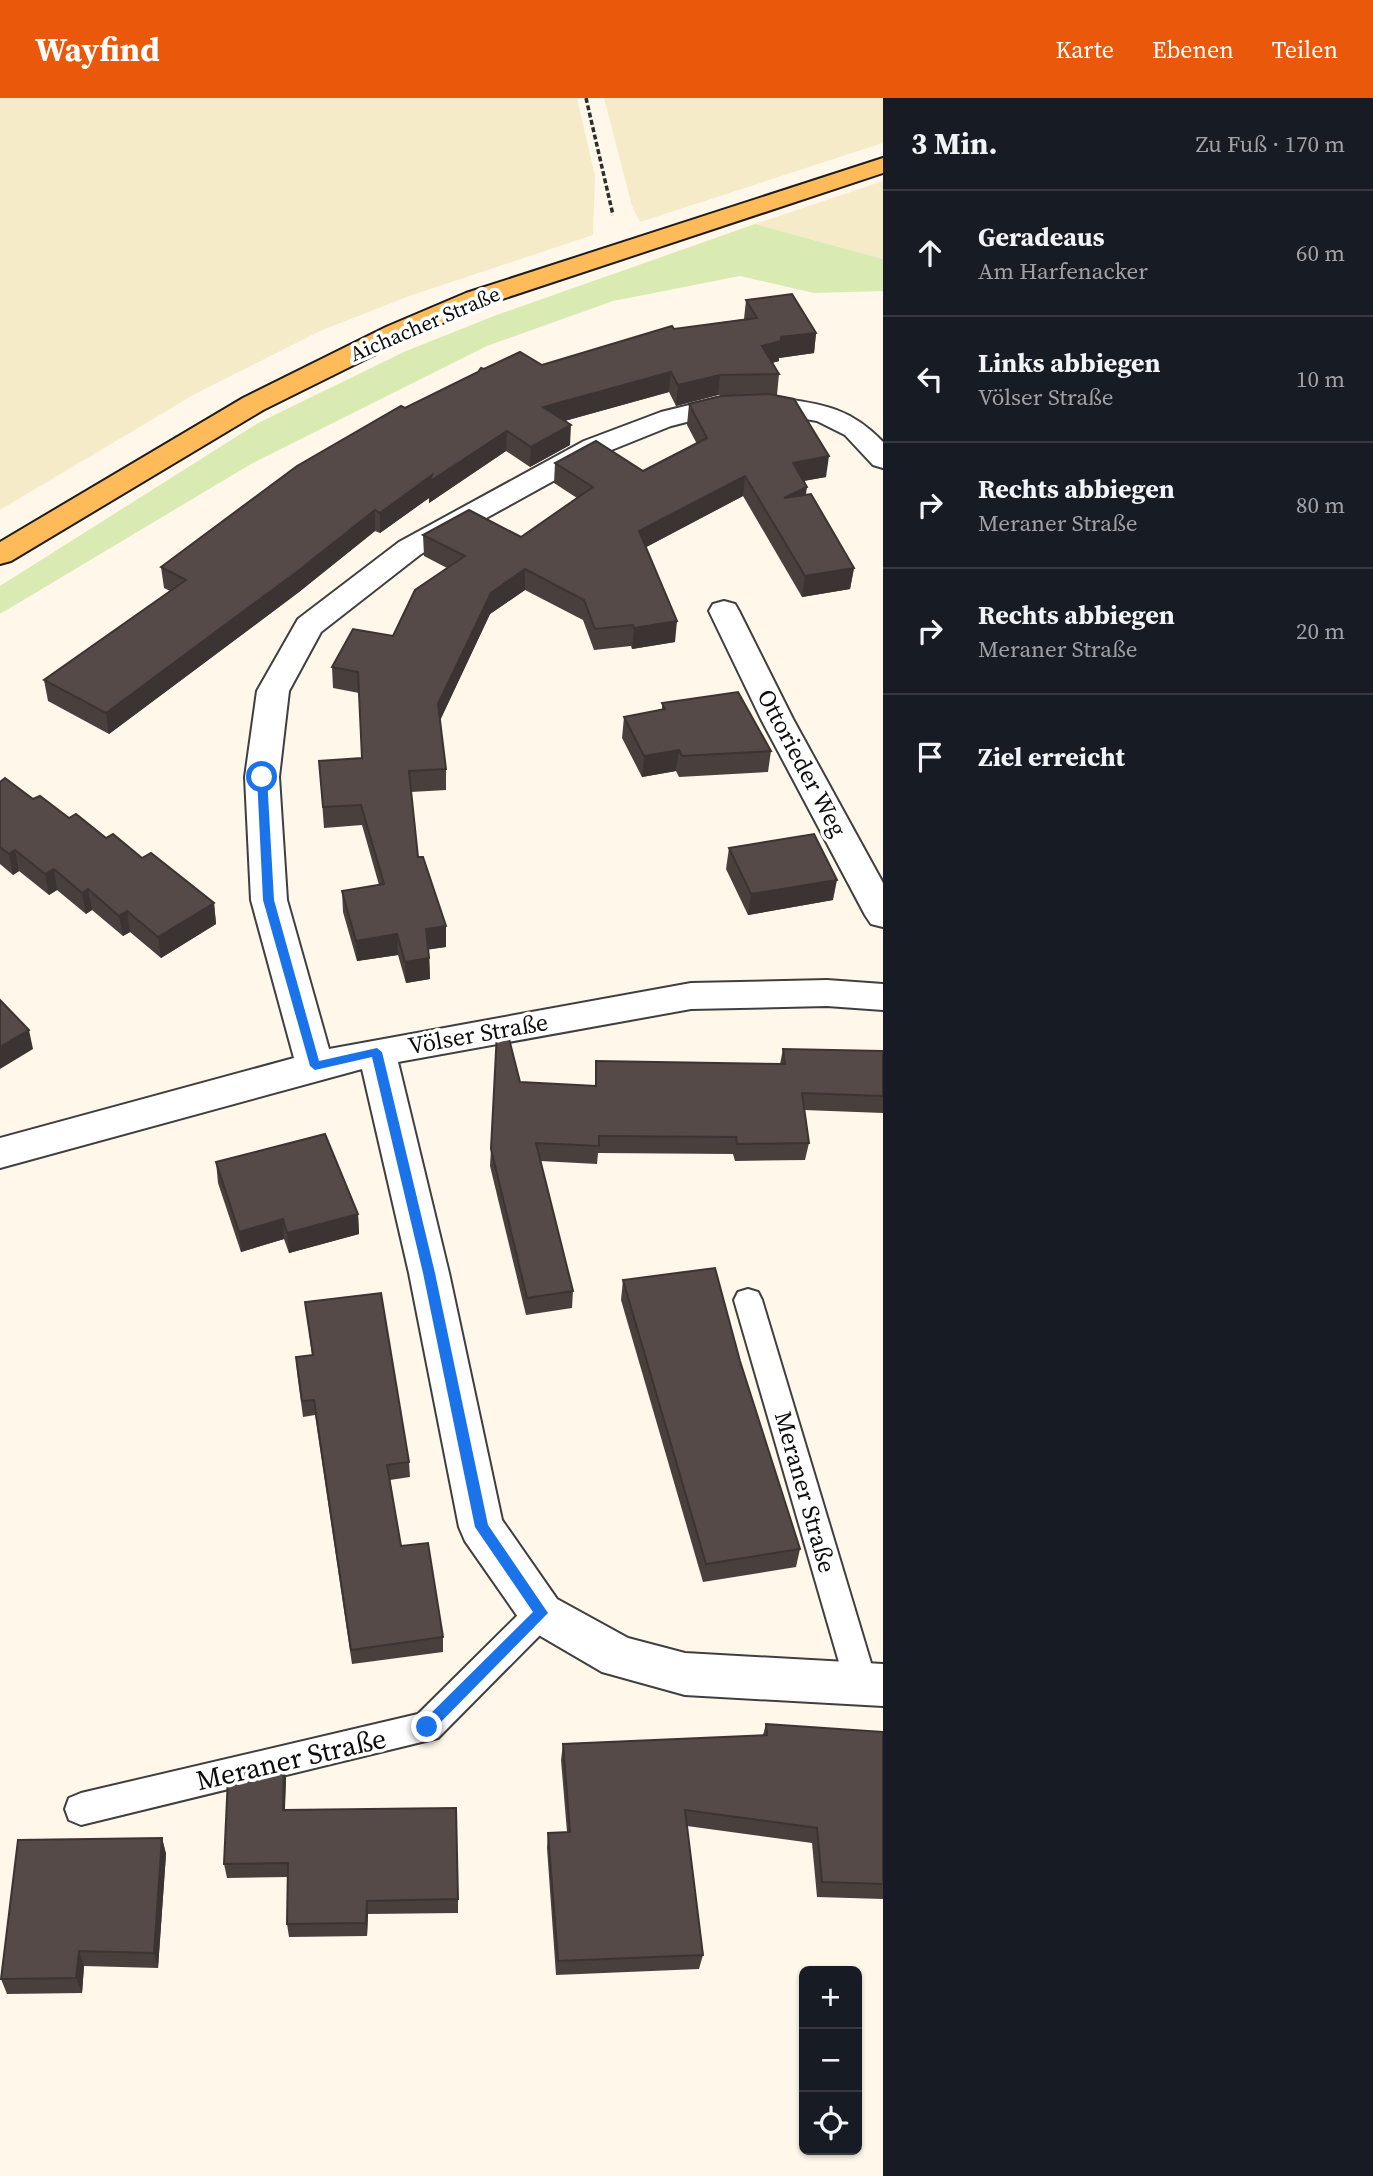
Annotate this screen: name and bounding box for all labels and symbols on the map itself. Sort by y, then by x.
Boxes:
street label: Aichacher Straße [345,279,504,368]
street label: Ottorieder Weg [750,683,855,842]
route start [246,761,277,792]
street label: Völser Straße [405,1005,550,1062]
street label: Meraner Straße [767,1407,844,1576]
route end [411,1711,442,1742]
street label: Meraner Straße [192,1719,390,1799]

